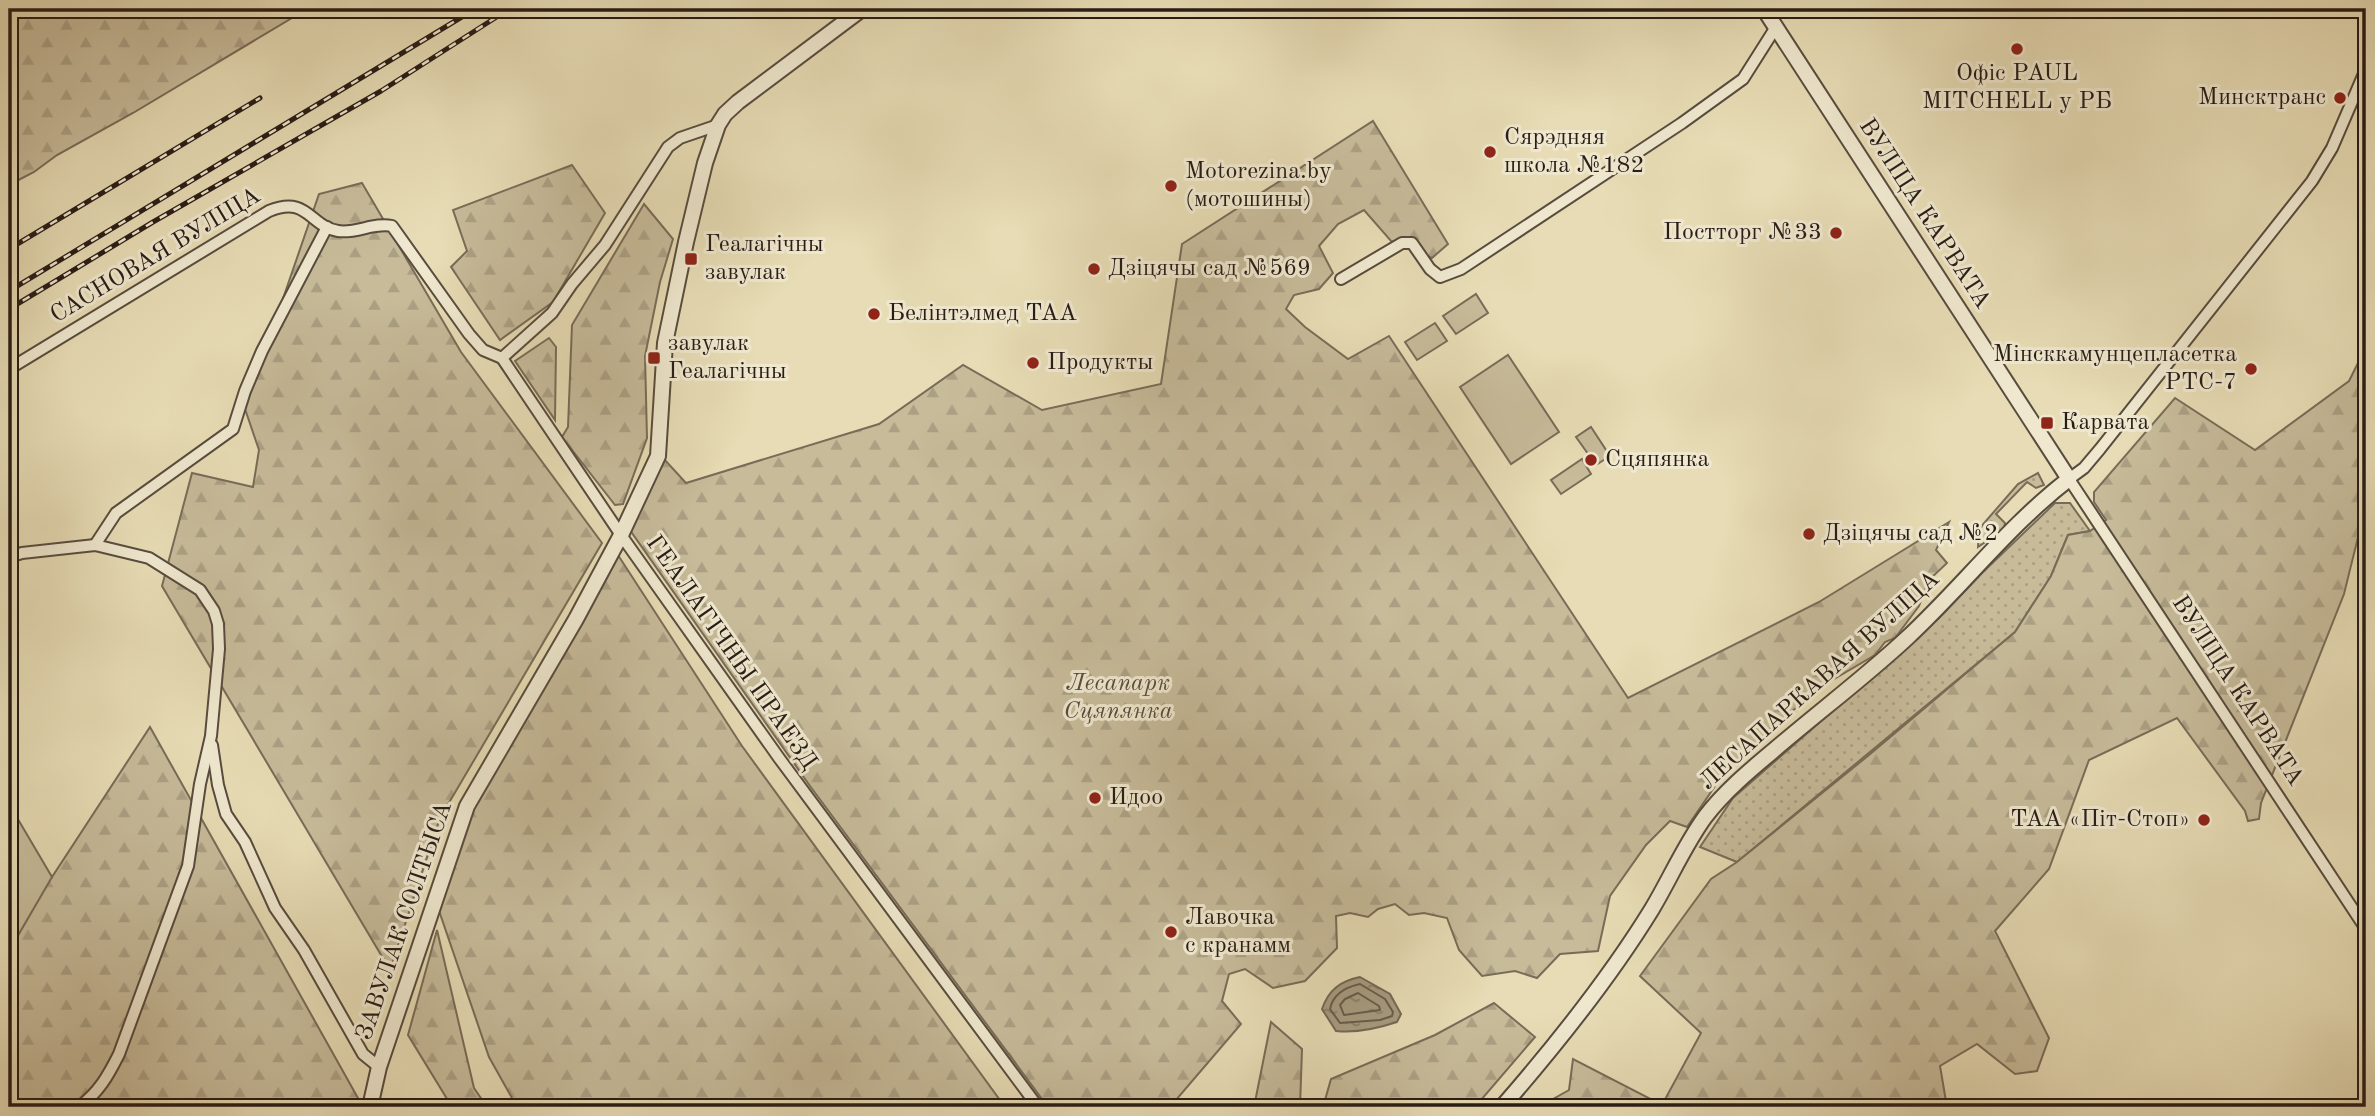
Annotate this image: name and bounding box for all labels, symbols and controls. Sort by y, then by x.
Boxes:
marker: Офіс PAUL MITCHELL у РБ [2009,41,2025,57]
place label: Офіс PAUL MITCHELL у РБ [1922,62,2112,114]
place label: Минсктранс [2198,86,2326,110]
marker: Минсктранс [2332,90,2348,106]
street label: ВУЛІЦА КАРВАТА [1854,115,1994,313]
place label: Сярэдняя школа №182 [1504,126,1644,178]
marker: Сярэдняя школа №182 [1482,144,1498,160]
place label: Motorezina.by (мотошины) [1185,160,1332,212]
marker: Motorezina.by (мотошины) [1163,178,1179,194]
street label: САСНОВАЯ ВУЛІЦА [47,184,265,328]
place label: Постторг №33 [1663,221,1822,245]
marker: Постторг №33 [1828,225,1844,241]
place label: Геалагічны завулак [705,233,824,285]
marker: Геалагічны завулак [683,251,699,267]
place label: Дзіцячы сад №569 [1108,257,1311,281]
marker: Дзіцячы сад №569 [1086,261,1102,277]
place label: Белінтэлмед ТАА [888,302,1077,326]
marker: Белінтэлмед ТАА [866,306,882,322]
place label: завулак Геалагічны [668,332,787,384]
place label: Мінсккамунцепласетка РТС-7 [1993,343,2237,395]
marker: завулак Геалагічны [646,350,662,366]
place label: Продукты [1047,351,1153,375]
marker: Продукты [1025,355,1041,371]
marker: Мінсккамунцепласетка РТС-7 [2243,361,2259,377]
place label: Карвата [2061,411,2149,435]
marker: Карвата [2039,415,2055,431]
place label: Сцяпянка [1605,448,1710,472]
marker: Сцяпянка [1583,452,1599,468]
place label: Дзіцячы сад №2 [1823,522,1998,546]
marker: Дзіцячы сад №2 [1801,526,1817,542]
street label: ГЕАЛАГІЧНЫ ПРАЕЗД [641,532,821,774]
street label: ЛЕСАПАРКАВАЯ ВУЛІЦА [1695,567,1945,795]
street label: ВУЛІЦА КАРВАТА [2167,592,2307,790]
park label: Лесапарк Сцяпянка [1063,672,1173,724]
place label: Идоо [1109,786,1163,810]
marker: Идоо [1087,790,1103,806]
street label: ЗАВУЛАК СОЛТЫСА [353,798,457,1044]
place label: ТАА «Піт-Стоп» [2010,808,2190,832]
marker: ТАА «Піт-Стоп» [2196,812,2212,828]
place label: Лавочка с кранамм [1185,906,1291,958]
marker: Лавочка с кранамм [1163,924,1179,940]

